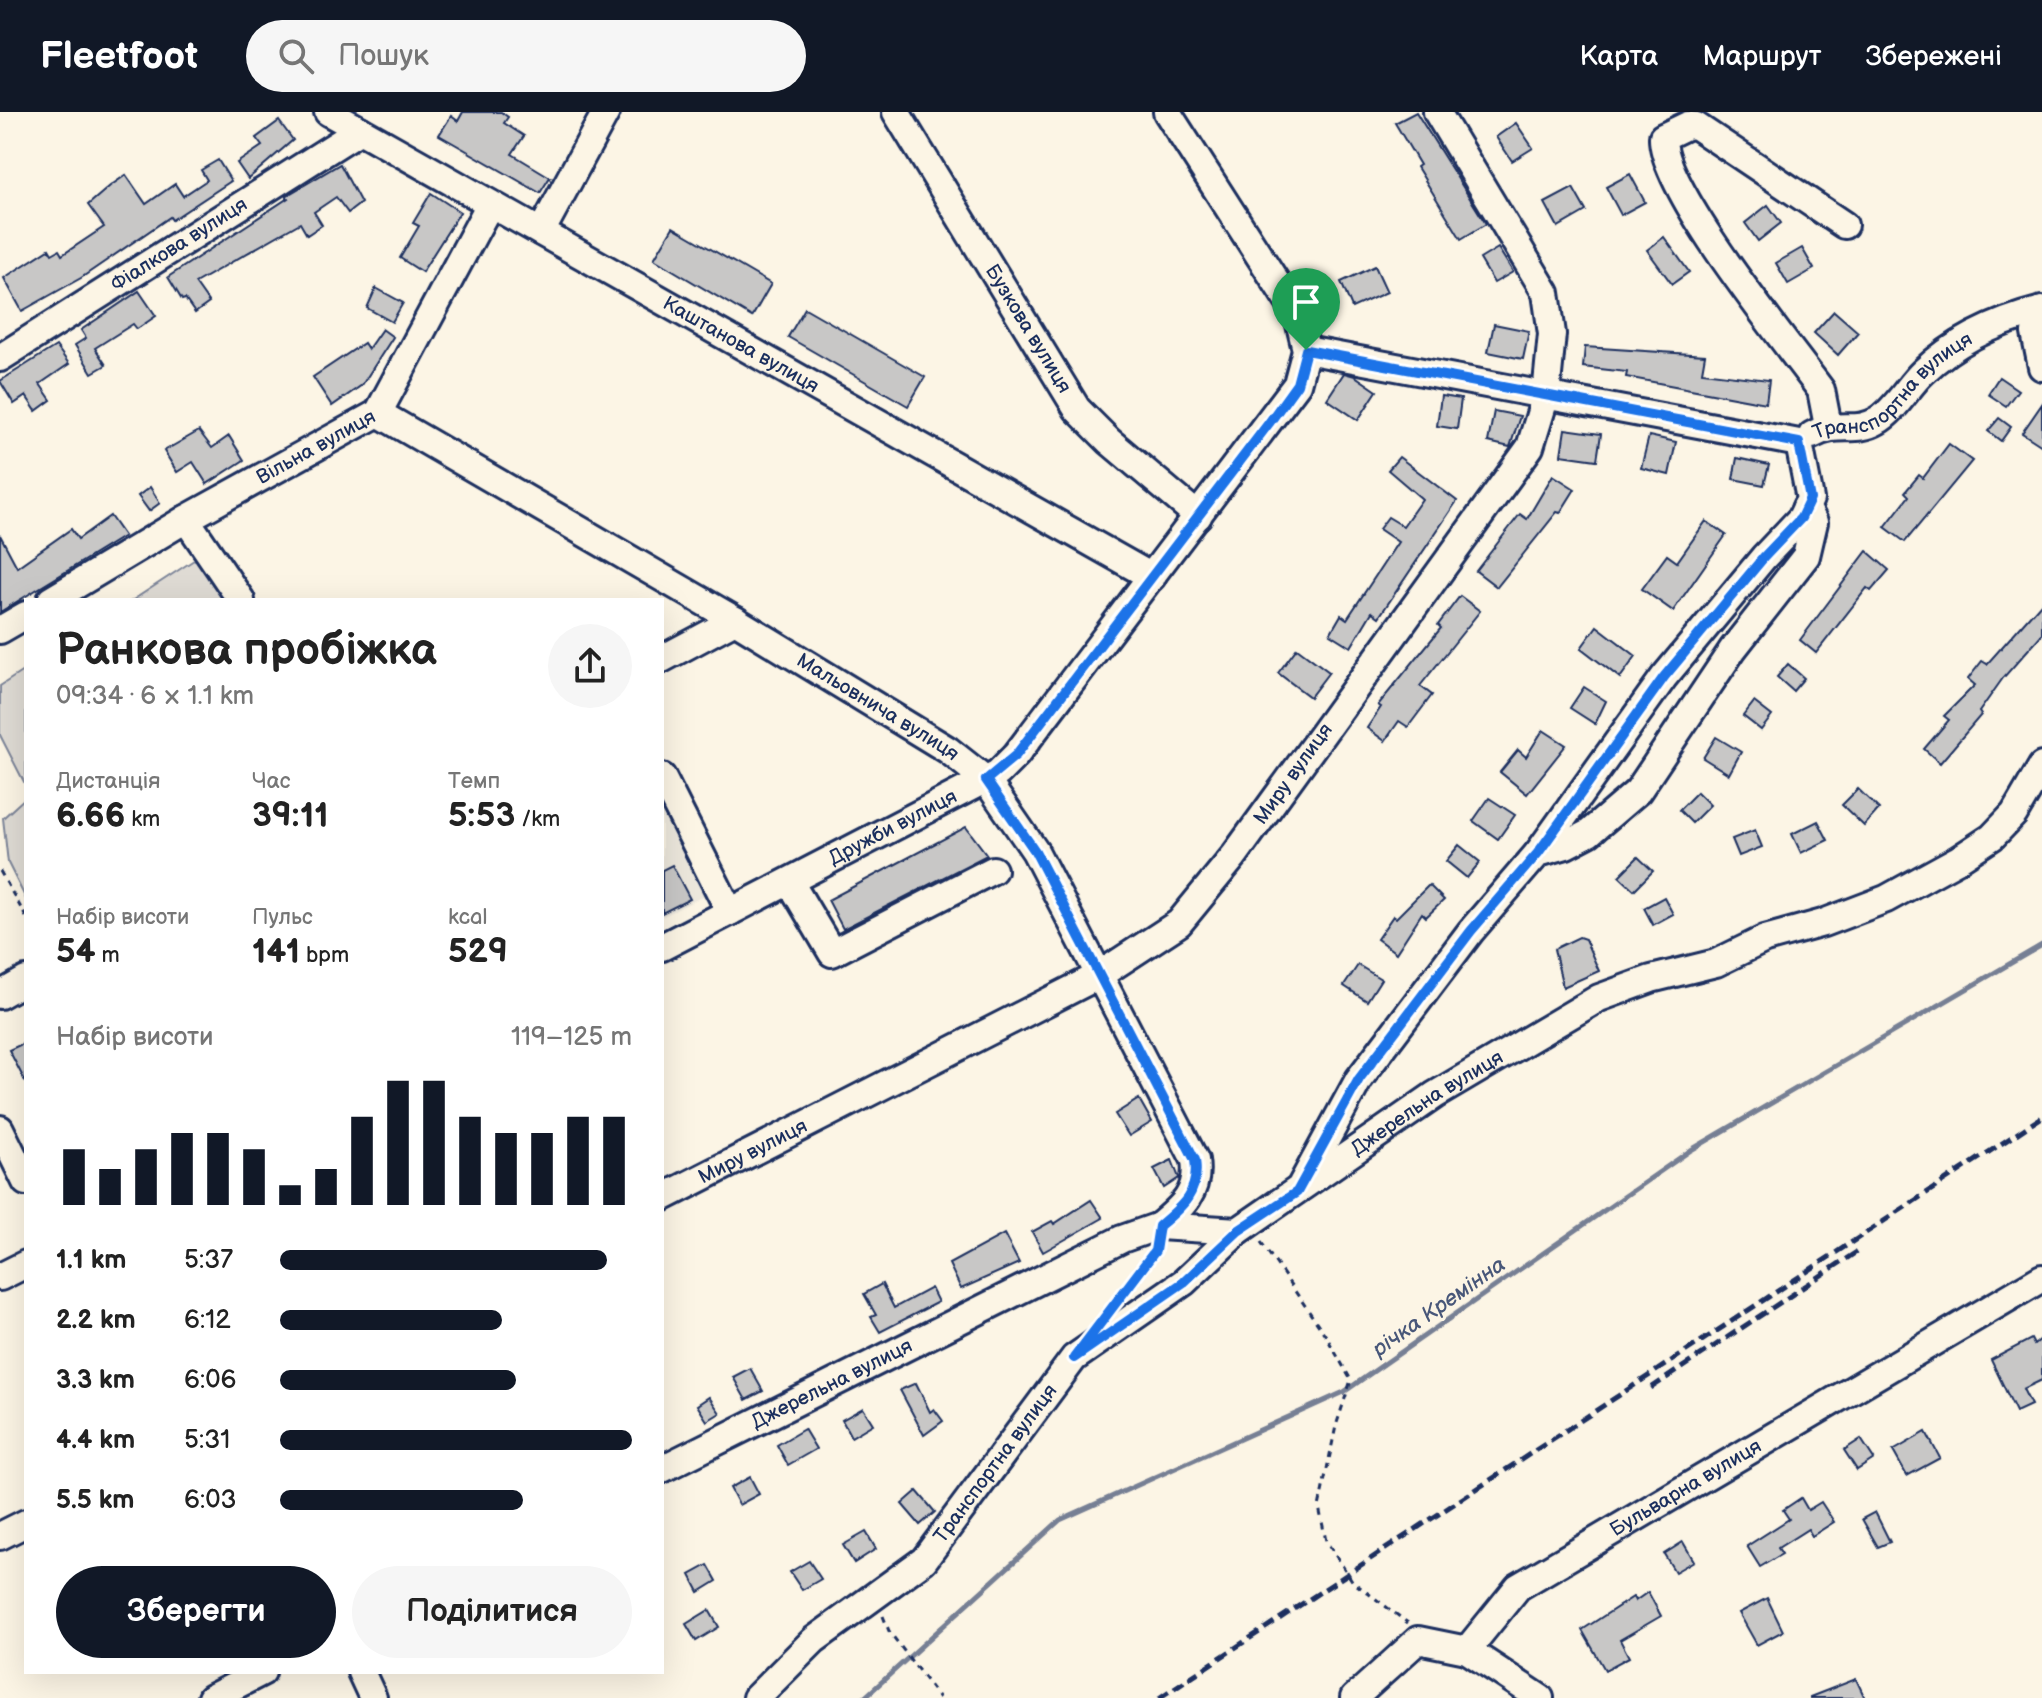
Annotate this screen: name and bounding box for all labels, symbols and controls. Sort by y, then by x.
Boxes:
search box [246,20,806,92]
text: Fleetfoot [40,34,198,79]
icon: search [274,34,318,78]
text: Пошук [338,38,429,74]
text: Карта [1580,40,1658,73]
text: Маршрут [1702,40,1821,73]
text: Збережені [1865,40,2002,73]
street label: Фіалкова вулиця [106,192,252,297]
street label: Бузкова вулиця [980,260,1077,398]
pin [1272,268,1340,350]
icon: arrive [1284,280,1328,324]
street label: Каштанова вулиця [658,291,823,399]
street label: Транспортна вулиця [1809,327,1977,445]
street label: Вільна вулиця [252,405,380,490]
text: Ранкова пробіжка [56,624,437,677]
button: share [548,624,632,708]
street label: Мальовнича вулиця [792,648,964,766]
text: 09:34 · 6 × 1.1 km [56,681,254,712]
street label: Миру вулиця [1249,719,1338,829]
text: Дистанція [56,768,160,795]
text: Час [252,768,290,795]
text: Темп [448,768,500,795]
street label: Дружби вулиця [825,784,961,871]
text: 6.66 [56,795,125,836]
text: 39:11 [252,795,329,836]
text: 5:53 [448,795,515,836]
text: km [125,806,160,833]
text: /km [515,806,560,833]
text: Набір висоти [56,904,189,931]
text: Пульс [252,904,313,931]
text: kcal [448,904,487,931]
text: 54 [56,931,96,972]
text: 141 [252,931,300,972]
text: 529 [448,931,508,972]
text: m [96,942,120,969]
text: bpm [300,942,349,969]
text: Набір висоти [56,1022,214,1053]
text: 119–125 m [511,1022,632,1053]
street label: Джерельна вулиця [1346,1045,1508,1161]
street label: Миру вулиця [694,1114,811,1189]
text: 1.1 km [56,1245,126,1276]
text: 5:37 [184,1245,233,1276]
water label: річка Кремінна [1366,1251,1511,1364]
text: 2.2 km [56,1305,136,1336]
text: 6:12 [184,1305,231,1336]
street label: Джерельна вулиця [748,1334,916,1434]
text: 3.3 km [56,1365,135,1396]
text: 6:06 [184,1365,236,1396]
street label: Транспортна вулиця [929,1380,1062,1548]
text: 4.4 km [56,1425,135,1456]
text: 5:31 [184,1425,230,1456]
street label: Бульварна вулиця [1606,1434,1766,1542]
text: 5.5 km [56,1485,135,1516]
text: 6:03 [184,1485,236,1516]
button: Зберегти [56,1566,336,1658]
button: Поділитися [352,1566,632,1658]

